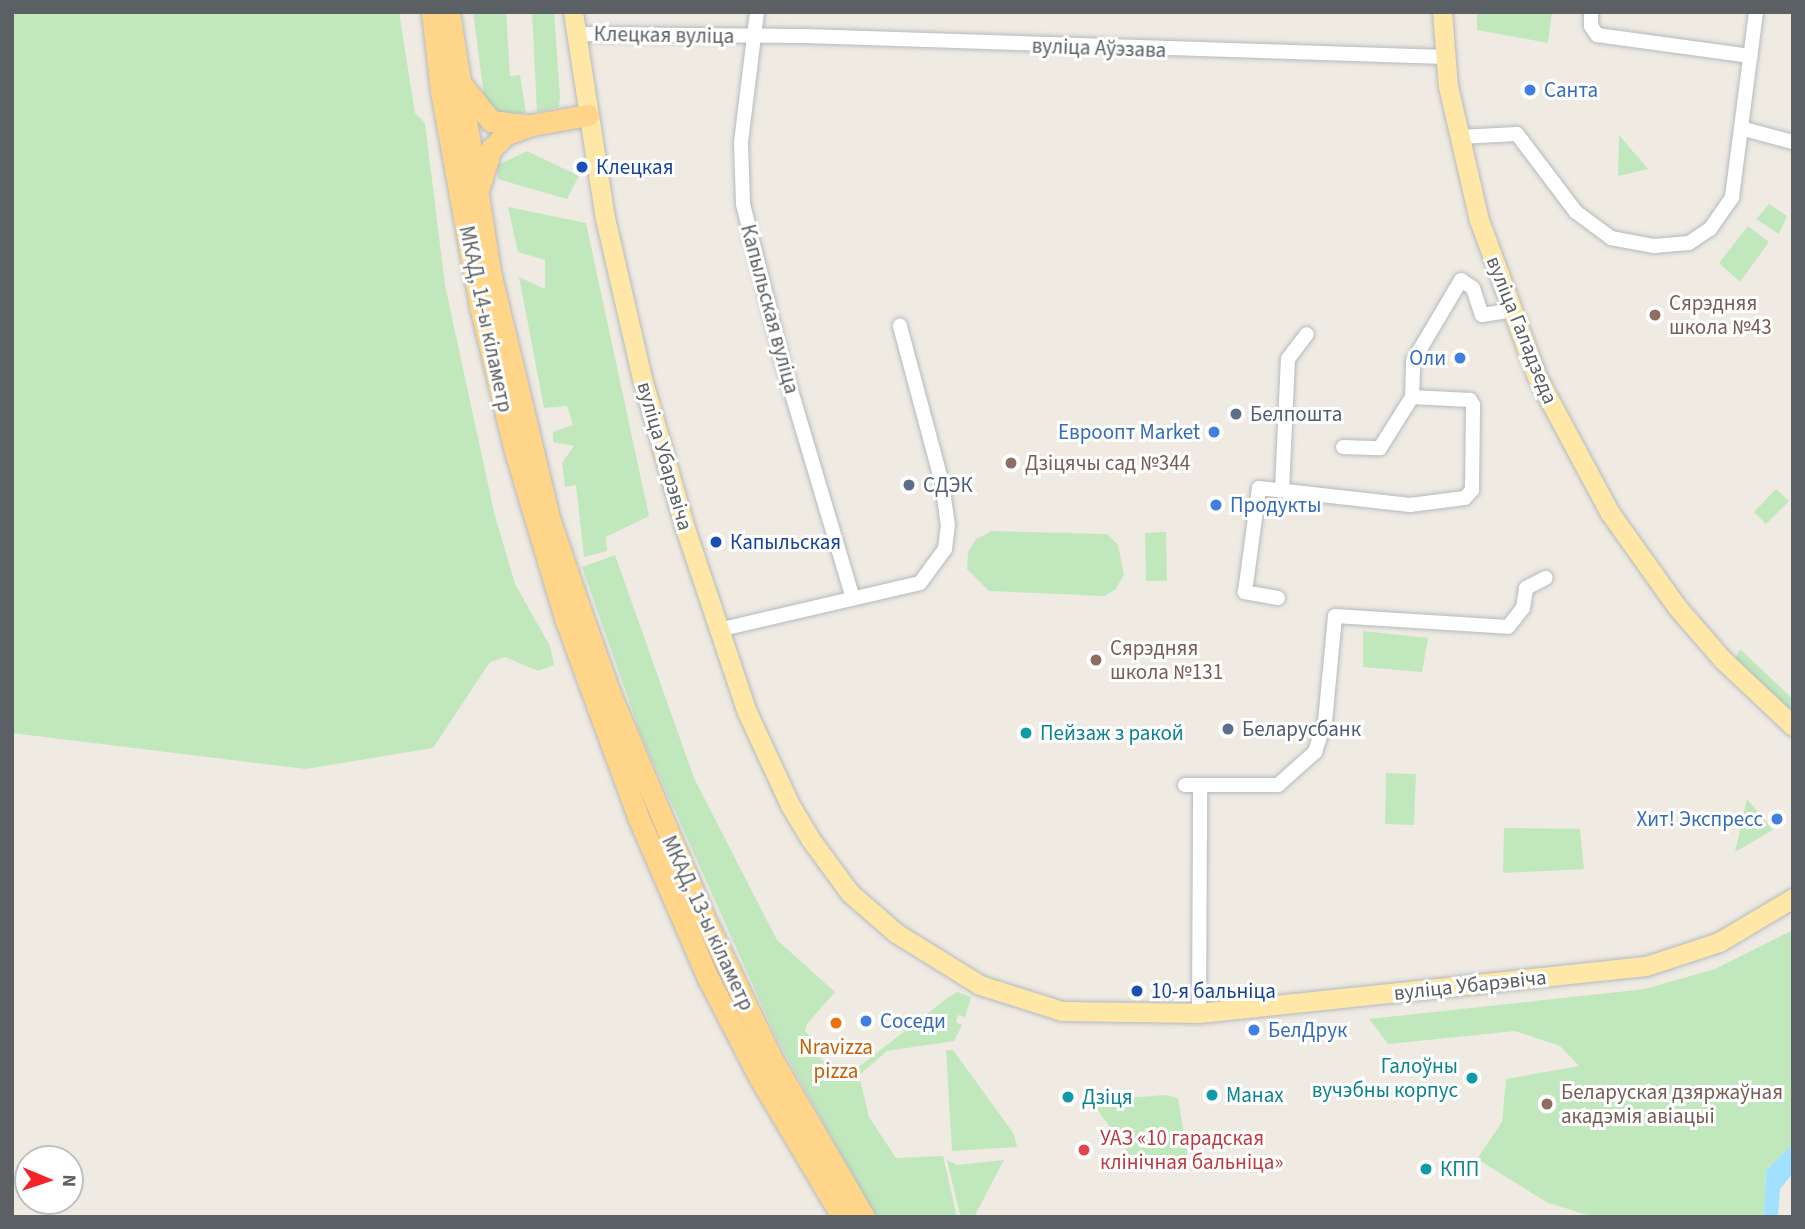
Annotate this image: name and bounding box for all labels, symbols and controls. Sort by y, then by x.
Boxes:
street label: Клецкая вуліца [593,21,735,49]
street label: вуліца Аўэзава [1031,33,1167,63]
place label: Санта [1544,77,1598,103]
marker: Санта [1522,82,1538,98]
place label: Клецкая [596,154,673,180]
marker: Клецкая [574,159,590,175]
street label: Капыльская вуліца [735,222,805,396]
street label: МКАД, 14-ы кіламетр [454,223,518,415]
street label: вуліца Галадзеда [1481,252,1563,408]
place label: Сярэдняя школа №43 [1669,290,1772,340]
marker: Сярэдняя школа №43 [1647,307,1663,323]
place label: Оли [1409,345,1446,371]
marker: Оли [1452,350,1468,366]
street label: вуліца Убарэвіча [632,379,698,533]
place label: Белпошта [1250,401,1342,427]
marker: Белпошта [1228,406,1244,422]
place label: Евроопт Market [1058,419,1200,445]
marker: Евроопт Market [1206,424,1222,440]
place label: Дзіцячы сад №344 [1025,450,1190,476]
marker: Дзіцячы сад №344 [1003,455,1019,471]
place label: СДЭК [923,472,973,498]
marker: СДЭК [901,477,917,493]
place label: Продукты [1230,492,1321,518]
marker: Продукты [1208,497,1224,513]
place label: Капыльская [730,529,841,555]
marker: Капыльская [708,534,724,550]
place label: Сярэдняя школа №131 [1110,635,1223,685]
marker: Сярэдняя школа №131 [1088,652,1104,668]
place label: Беларусбанк [1242,716,1361,742]
place label: Пейзаж з ракой [1040,720,1184,746]
marker: Беларусбанк [1220,721,1236,737]
marker: Пейзаж з ракой [1018,725,1034,741]
place label: Хит! Экспресс [1636,806,1763,832]
marker: Хит! Экспресс [1769,811,1785,827]
street label: МКАД, 13-ы кіламетр [656,832,760,1014]
street label: вуліца Убарэвіча [1392,964,1548,1006]
place label: 10-я бальніца [1151,978,1276,1004]
marker: 10-я бальніца [1129,983,1145,999]
place label: Соседи [880,1008,946,1034]
marker: Соседи [858,1013,874,1029]
marker: Nravizza pizza [828,1015,844,1031]
place label: БелДрук [1268,1017,1347,1043]
marker: БелДрук [1246,1022,1262,1038]
place label: Nravizza pizza [799,1034,873,1084]
place label: Галоўны вучэбны корпус [1312,1053,1458,1103]
marker: Галоўны вучэбны корпус [1464,1070,1480,1086]
place label: Беларуская дзяржаўная акадэмія авіацыі [1561,1079,1783,1129]
place label: Манах [1226,1082,1284,1108]
place label: Дзіця [1082,1084,1133,1110]
marker: Манах [1204,1087,1220,1103]
marker: Дзіця [1060,1089,1076,1105]
marker: Беларуская дзяржаўная акадэмія авіацыі [1539,1096,1555,1112]
place label: УАЗ «10 гарадская клінічная бальніца» [1100,1125,1283,1175]
marker: УАЗ «10 гарадская клінічная бальніца» [1074,1140,1094,1160]
north arrow [14,1145,84,1215]
place label: КПП [1440,1156,1479,1182]
marker: КПП [1418,1161,1434,1177]
text: N [55,1174,82,1187]

